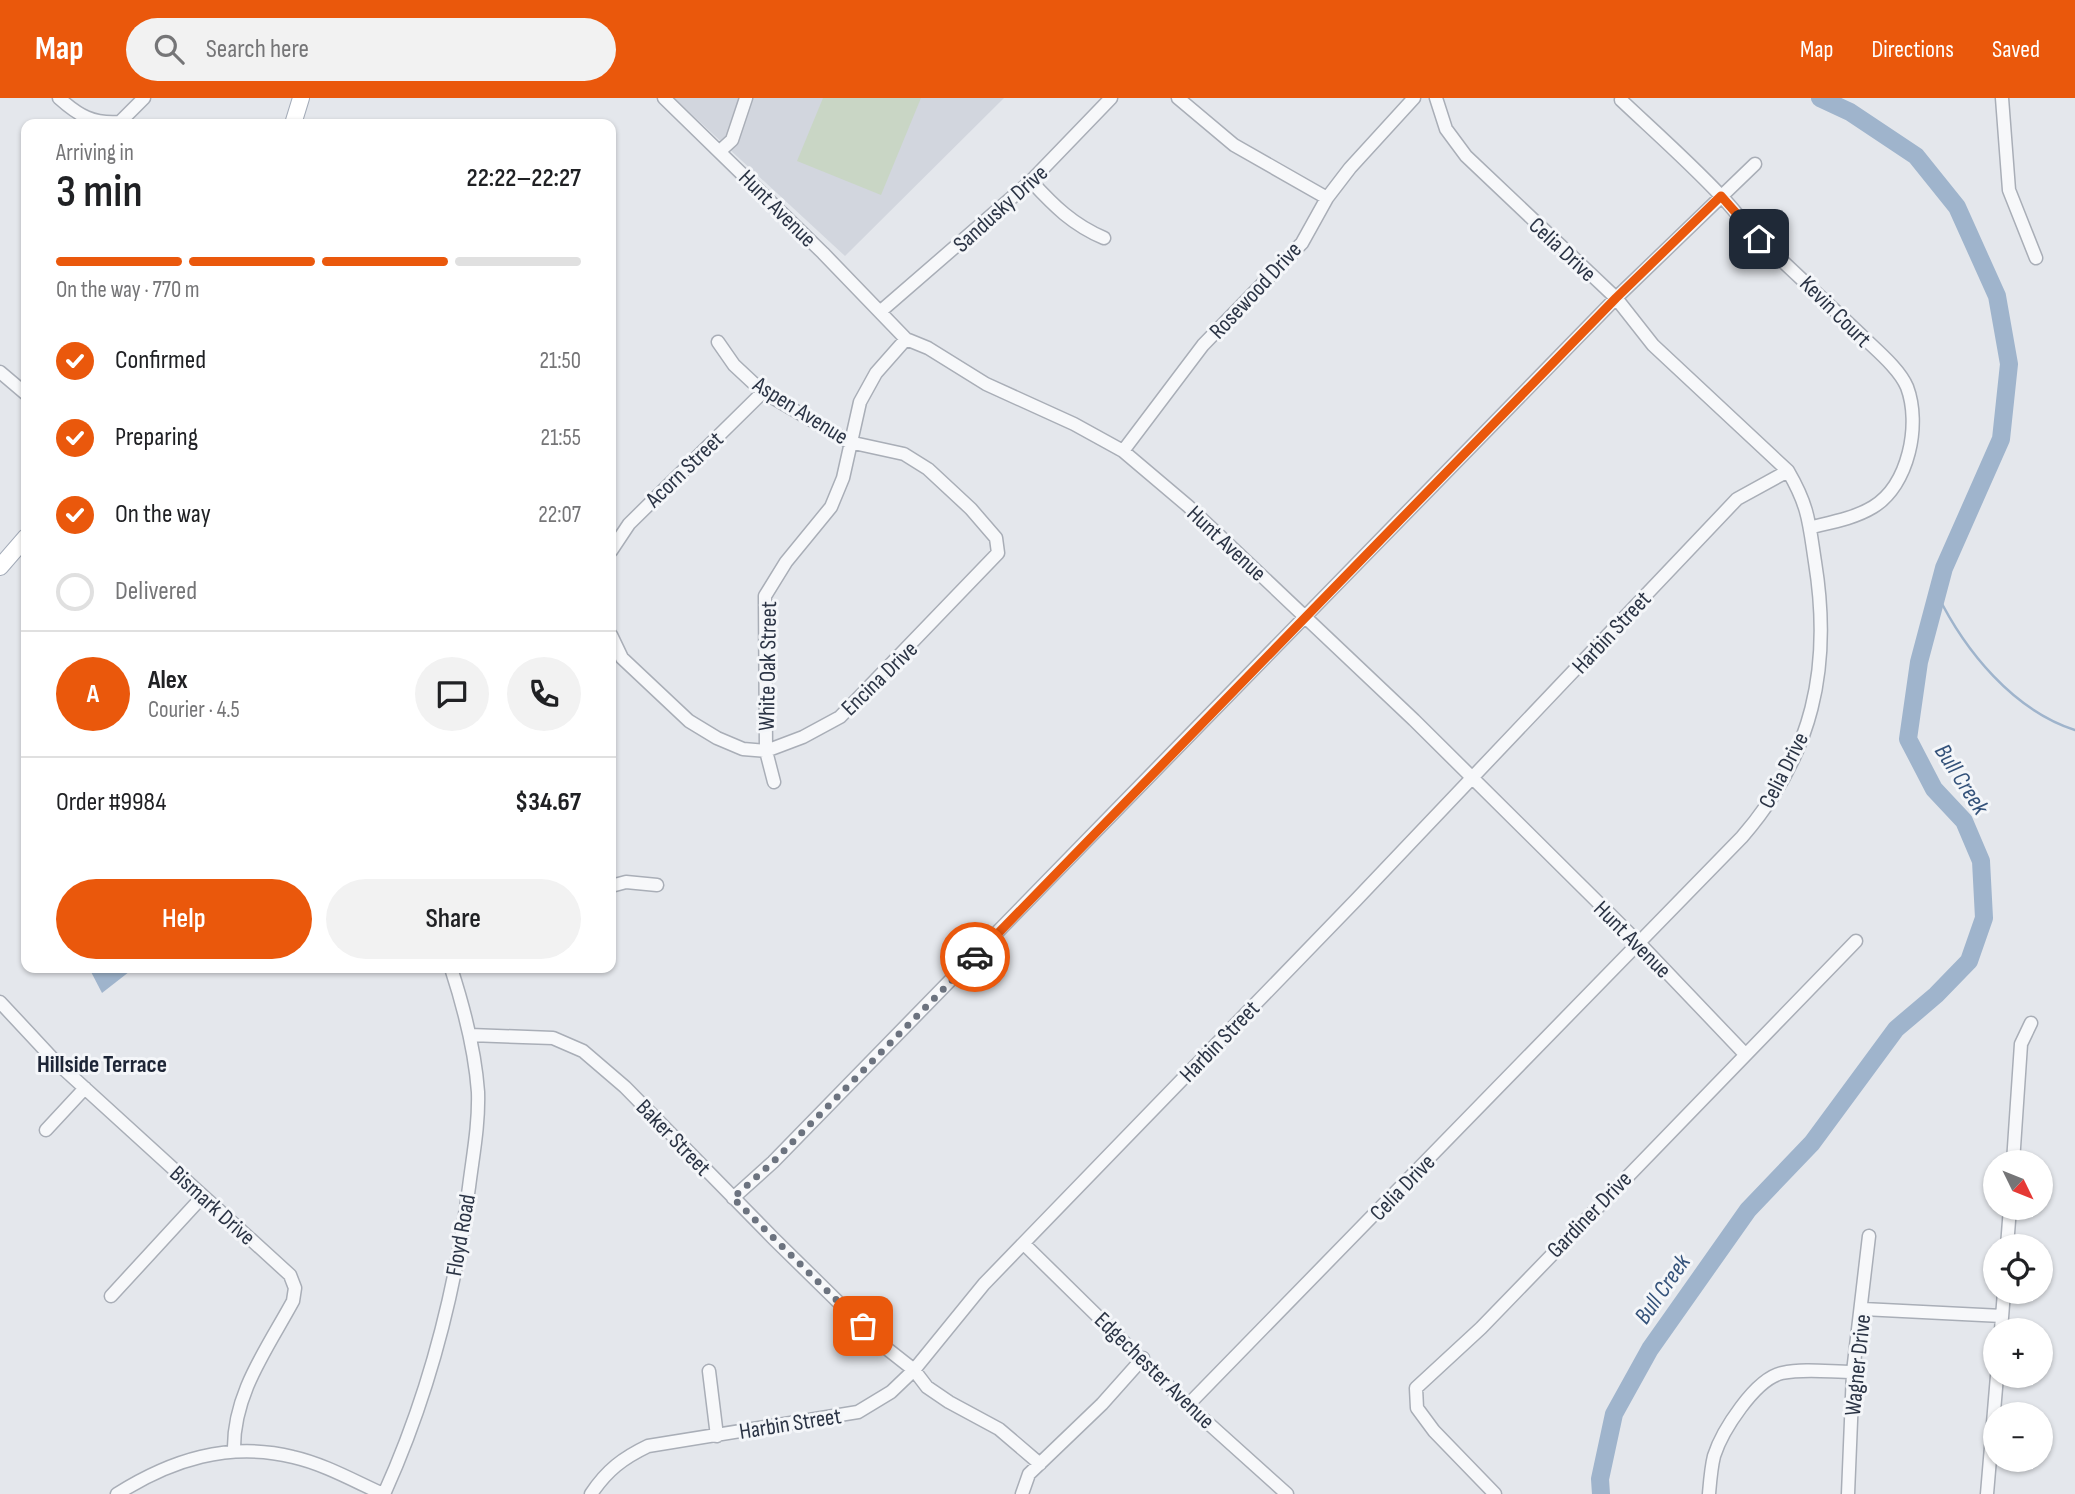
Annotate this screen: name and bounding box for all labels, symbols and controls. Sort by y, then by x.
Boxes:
search box [126,18,616,81]
text: Map [35,29,84,69]
icon: search [150,30,188,68]
text: Search here [206,34,309,65]
text: Map [1800,35,1833,64]
text: Directions [1871,35,1954,64]
text: Saved [1992,35,2040,64]
text: Arriving in [56,139,134,167]
street label: Sandusky Drive [948,159,1054,258]
text: 22:22–22:27 [467,163,581,194]
street label: Hunt Avenue [733,164,822,253]
text: 3 min [56,165,143,220]
pin [1729,209,1789,269]
street label: Celia Drive [1523,212,1602,288]
icon: home [1740,220,1778,258]
street label: Rosewood Drive [1204,236,1308,345]
street label: Kevin Court [1794,270,1877,353]
text: On the way · 770 m [56,276,200,304]
icon: check [56,342,94,380]
text: Confirmed [115,345,206,376]
text: 21:50 [540,347,581,375]
street label: Aspen Avenue [747,370,853,451]
icon: check [56,419,94,457]
text: Preparing [115,422,198,453]
text: 21:55 [541,424,581,452]
street label: Acorn Street [639,426,729,514]
icon: check [56,496,94,534]
text: On the way [115,499,211,530]
street label: Hunt Avenue [1181,500,1272,587]
text: 22:07 [538,501,581,529]
text: Delivered [115,576,197,607]
street label: Harbin Street [1566,585,1657,680]
street label: White Oak Street [753,601,783,731]
street label: Encina Drive [836,636,924,722]
button: chat [415,657,489,731]
button: phone [507,657,581,731]
text: Alex [148,665,188,696]
text: A [87,679,99,710]
text: Courier · 4.5 [148,696,240,724]
street label: Celia Drive [1753,728,1815,813]
water label: Bull Creek [1928,739,1996,821]
text: Order #9984 [56,787,166,818]
text: $34.67 [515,787,581,818]
button: Help [56,879,312,959]
button: Share [326,879,581,959]
street label: Hunt Avenue [1588,895,1677,984]
courier [940,922,1010,992]
icon: car [956,938,994,976]
street label: Harbin Street [1174,995,1266,1088]
district label: Hillside Terrace [37,1050,167,1079]
street label: Baker Street [630,1094,717,1182]
street label: Celia Drive [1364,1149,1441,1227]
north arrow [1983,1150,2053,1220]
map controls [1983,1150,2053,1472]
street label: Bismark Drive [164,1160,261,1251]
street label: Gardiner Drive [1542,1165,1638,1264]
street label: Floyd Road [440,1192,482,1278]
button: locate [1983,1234,2053,1304]
water label: Bull Creek [1628,1248,1697,1330]
pin [833,1296,893,1356]
street label: Edgechester Avenue [1088,1306,1220,1435]
icon: bag [844,1307,882,1345]
street label: Wagner Drive [1839,1313,1877,1417]
button: + [1983,1318,2053,1388]
street label: Harbin Street [737,1402,843,1446]
button: − [1983,1402,2053,1472]

